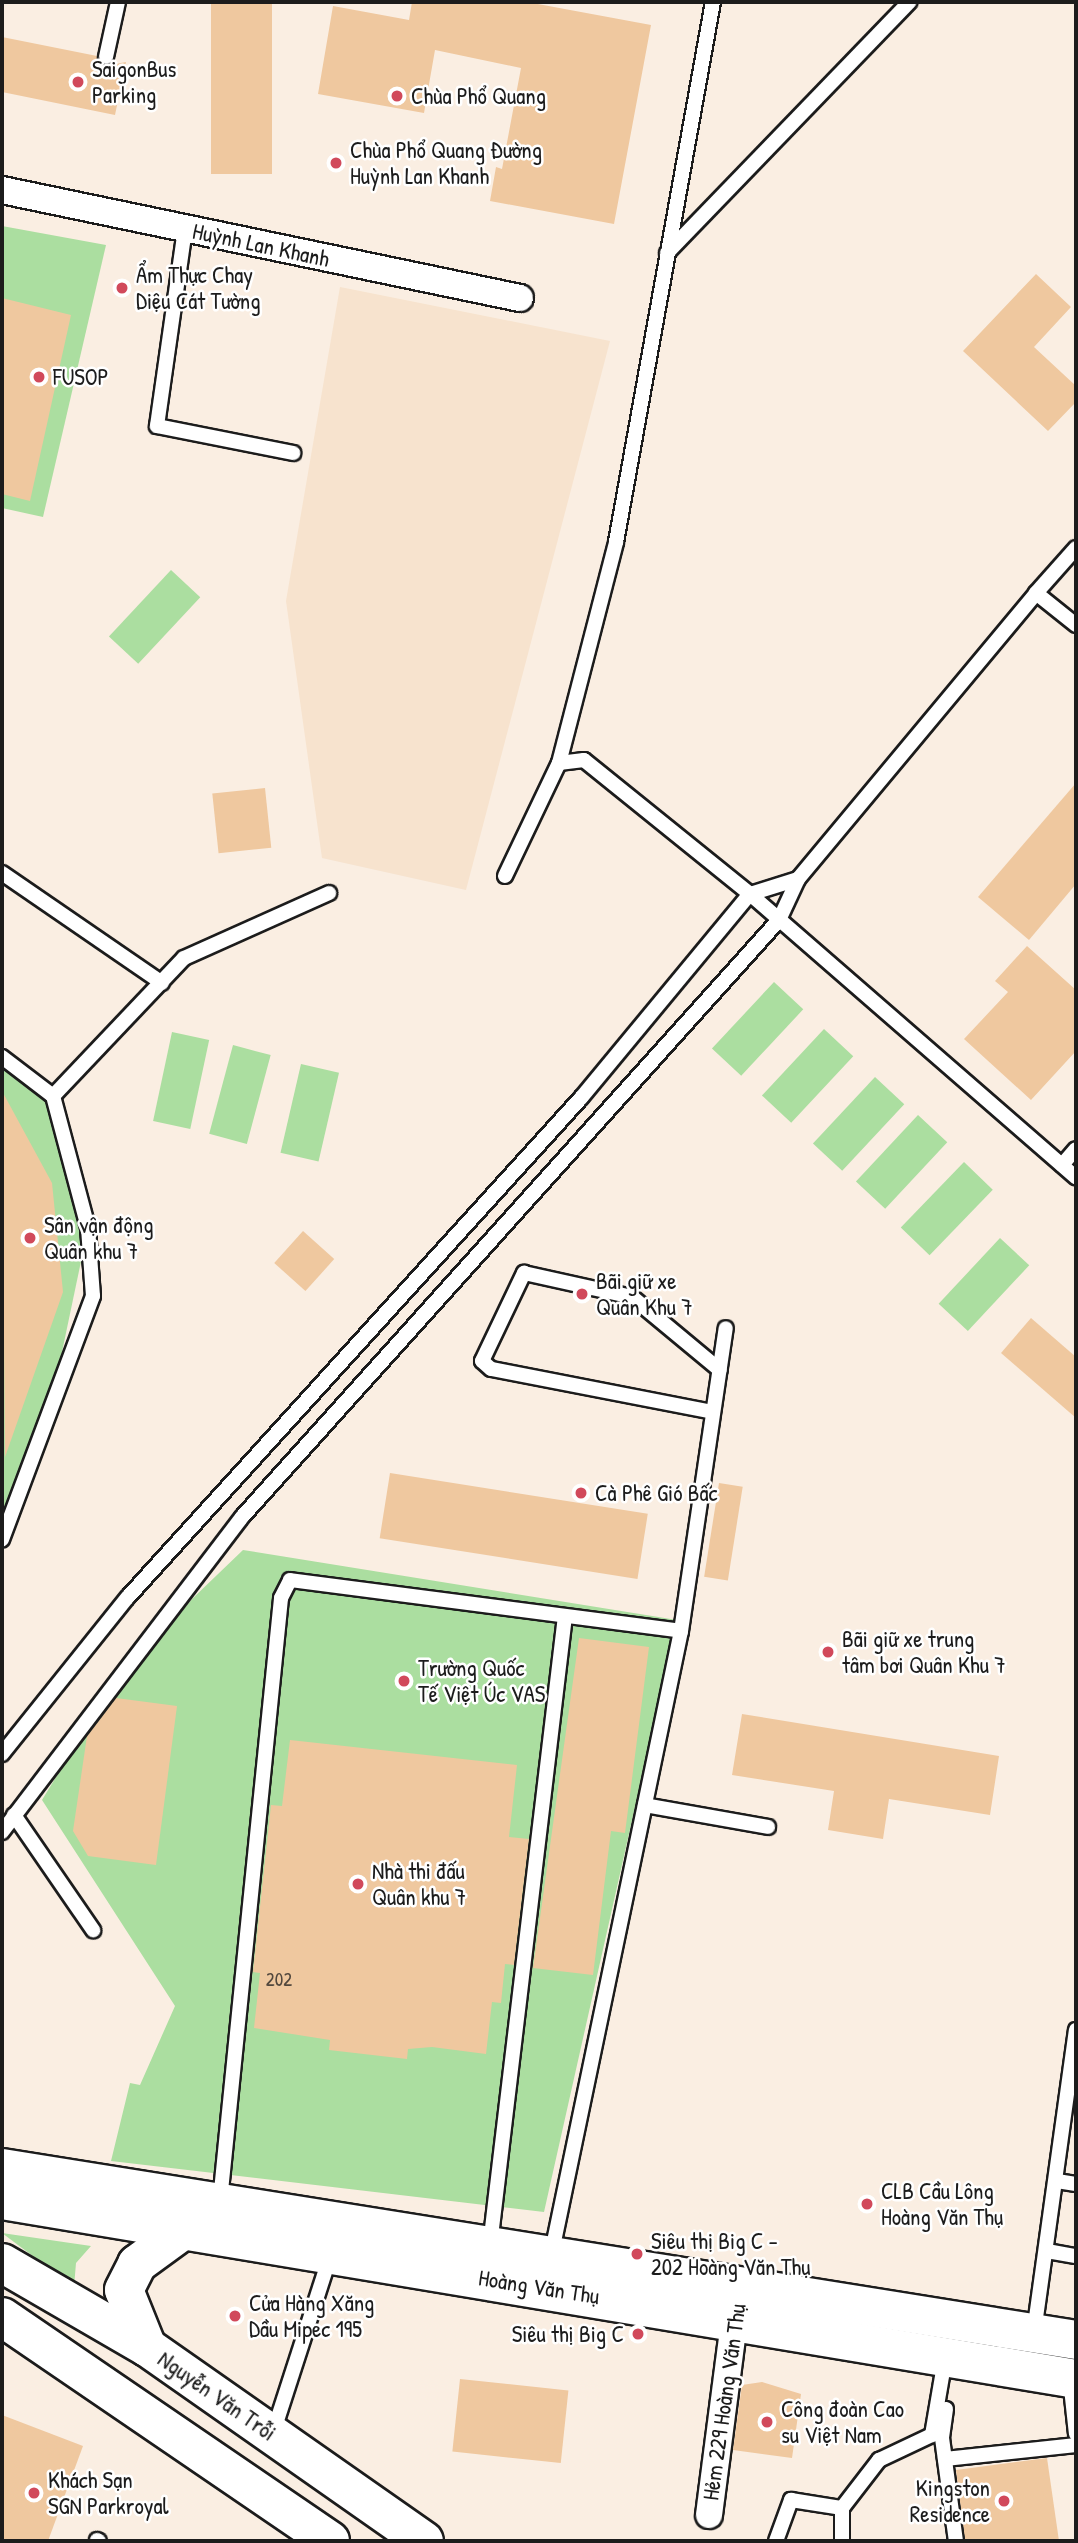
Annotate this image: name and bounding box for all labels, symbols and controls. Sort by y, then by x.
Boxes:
place label: SaigonBus Parking [92,55,176,109]
marker: SaigonBus Parking [70,74,86,90]
place label: Chùa Phổ Quang [411,82,546,110]
marker: Chùa Phổ Quang [389,88,405,104]
place label: Chùa Phổ Quang Đường Huỳnh Lan Khanh [350,136,542,190]
marker: Chùa Phổ Quang Đường Huỳnh Lan Khanh [328,155,344,171]
street label: Huỳnh Lan Khanh [190,217,332,273]
place label: Ẩm Thực Chay Diệu Cát Tường [136,261,260,315]
marker: Ẩm Thực Chay Diệu Cát Tường [114,280,130,296]
place label: FUSOP [53,363,109,391]
marker: FUSOP [31,369,47,385]
place label: Sân vận động Quân khu 7 [44,1211,153,1265]
marker: Sân vận động Quân khu 7 [22,1230,38,1246]
place label: Bãi giữ xe Quân Khu 7 [596,1267,693,1321]
marker: Bãi giữ xe Quân Khu 7 [574,1286,590,1302]
place label: Cà Phê Gió Bấc [595,1479,717,1507]
marker: Cà Phê Gió Bấc [573,1485,589,1501]
place label: Bãi giữ xe trung tâm bơi Quân Khu 7 [842,1625,1006,1679]
marker: Bãi giữ xe trung tâm bơi Quân Khu 7 [820,1644,836,1660]
place label: Trường Quốc Tế Việt Úc VAS [418,1654,545,1708]
marker: Trường Quốc Tế Việt Úc VAS [396,1673,412,1689]
place label: Nhà thi đấu Quân khu 7 [372,1857,466,1911]
marker: Nhà thi đấu Quân khu 7 [350,1876,366,1892]
house number: 202 [266,1969,292,1991]
place label: CLB Cầu Lông Hoàng Văn Thụ [881,2177,1003,2231]
marker: CLB Cầu Lông Hoàng Văn Thụ [859,2196,875,2212]
place label: Siêu thị Big C - 202 Hoàng Văn Thụ [651,2227,810,2281]
marker: Siêu thị Big C - 202 Hoàng Văn Thụ [629,2246,645,2262]
street label: Hoàng Văn Thụ [476,2264,602,2310]
place label: Cửa Hàng Xăng Dầu Mipec 195 [249,2289,374,2343]
street label: Hẻm 229 Hoàng Văn Thụ [697,2302,751,2502]
marker: Cửa Hàng Xăng Dầu Mipec 195 [227,2308,243,2324]
place label: Siêu thị Big C [512,2320,624,2348]
marker: Siêu thị Big C [630,2326,646,2342]
street label: Nguyễn Văn Trỗi [153,2345,281,2447]
place label: Công đoàn Cao su Việt Nam [781,2395,904,2449]
marker: Công đoàn Cao su Việt Nam [759,2414,775,2430]
place label: Khách Sạn SGN Parkroyal [48,2466,169,2520]
place label: Kingston Residence [910,2474,990,2528]
marker: Khách Sạn SGN Parkroyal [26,2485,42,2501]
marker: Kingston Residence [996,2493,1012,2509]

